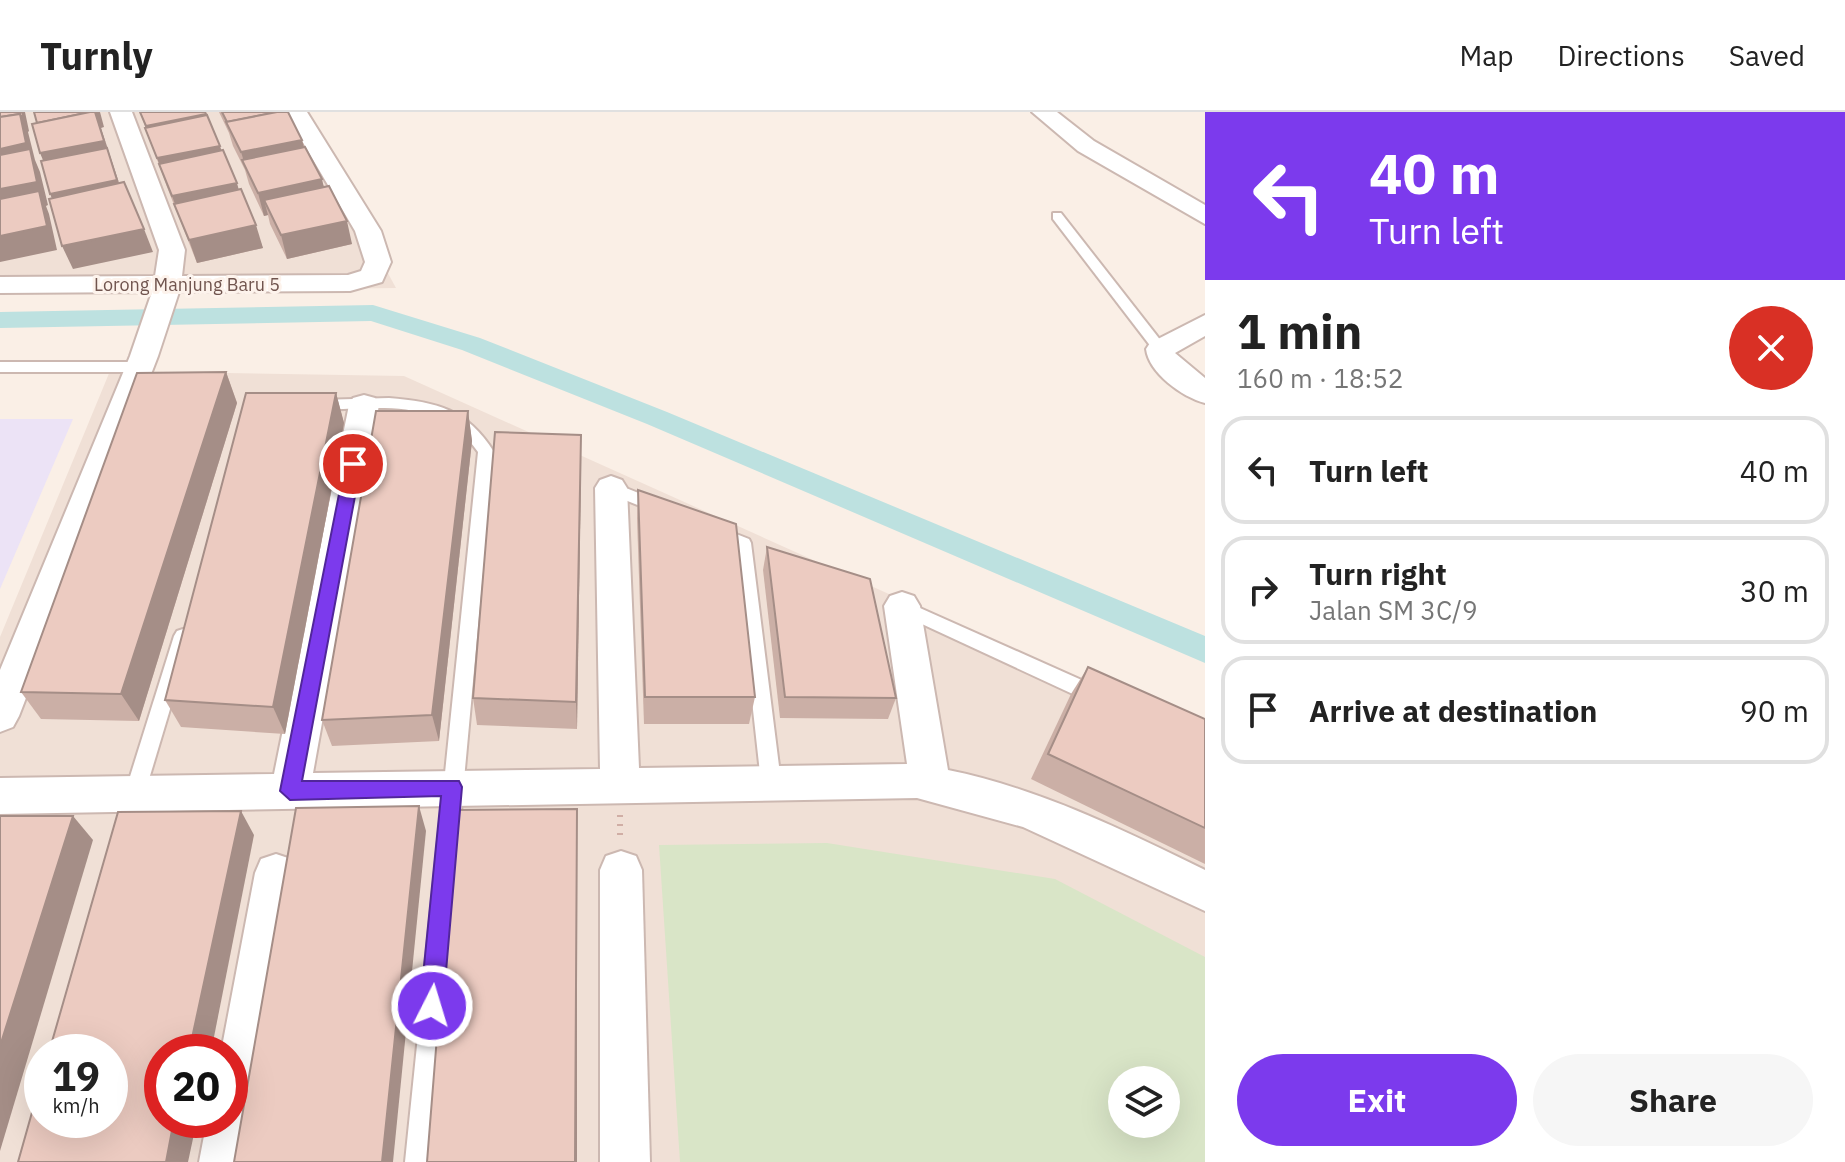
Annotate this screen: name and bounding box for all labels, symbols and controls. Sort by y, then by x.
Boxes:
text: Turnly [40,31,153,80]
text: Map [1459,37,1513,74]
text: Directions [1557,37,1685,74]
text: Saved [1729,37,1805,74]
text: 40 m [1369,137,1499,209]
icon: left [1237,144,1341,248]
text: Turn left [1369,207,1504,254]
street label: Lorong Manjung Baru 5 [94,273,280,296]
text: 1 min [1237,300,1362,362]
button: close [1729,306,1813,390]
text: 160 m · 18:52 [1237,361,1403,395]
pin [319,430,387,498]
icon: arrive [331,442,375,486]
icon: left [1241,448,1285,492]
text: Turn left [1309,451,1428,490]
text: 40 m [1740,451,1809,490]
text: Turn right [1309,554,1447,593]
icon: right [1241,568,1285,612]
text: 30 m [1740,571,1809,610]
text: Jalan SM 3C/9 [1309,593,1478,627]
icon: arrive [1241,688,1285,732]
text: Arrive at destination [1309,691,1597,730]
text: 90 m [1740,691,1809,730]
position arrow [390,964,474,1048]
speed limit sign: 20 [144,1034,248,1138]
text: 19 [52,1050,100,1102]
button: Exit [1237,1054,1517,1146]
button: Share [1533,1054,1813,1146]
map controls [1108,1066,1180,1138]
button: layers [1108,1066,1180,1138]
text: km/h [52,1092,100,1119]

